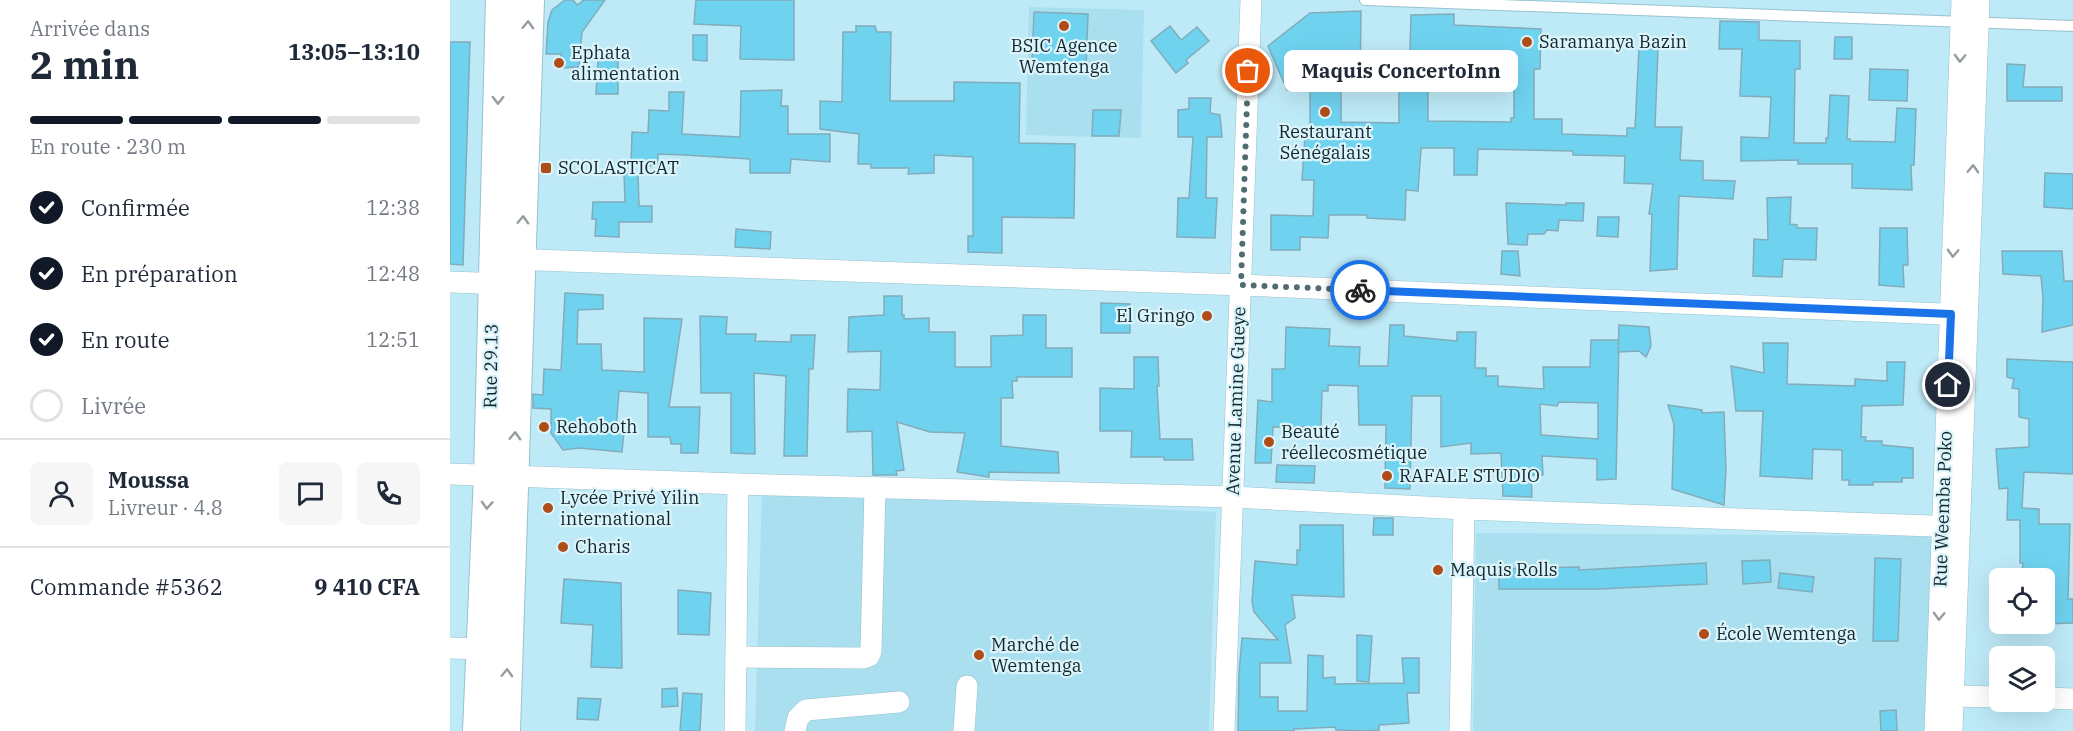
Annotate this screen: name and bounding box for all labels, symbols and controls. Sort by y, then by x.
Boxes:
text: Arrivée dans [30,15,150,42]
marker: BSIC Agence Wemtenga [1057,19,1071,33]
one-way arrow [522,20,535,29]
place label: Saramanya Bazin [1539,30,1687,53]
place label: BSIC Agence Wemtenga [1011,34,1117,78]
marker: Saramanya Bazin [1520,35,1534,49]
text: 13:05–13:10 [288,37,420,66]
text: 2 min [30,39,139,90]
place label: Ephata alimentation [571,41,680,85]
pin [1222,45,1273,96]
callout: Maquis ConcertoInn [1284,50,1518,92]
icon: bag [1231,54,1264,87]
one-way arrow [1954,54,1967,63]
marker: Ephata alimentation [552,56,566,70]
text: Maquis ConcertoInn [1301,57,1501,84]
one-way arrow [492,96,504,105]
marker: Restaurant Sénégalais [1318,105,1332,119]
place label: Restaurant Sénégalais [1278,120,1372,164]
text: En route · 230 m [30,133,186,160]
place label: SCOLASTICAT [558,156,679,179]
marker: SCOLASTICAT [539,161,553,175]
one-way arrow [1966,164,1979,173]
icon: check [30,191,63,224]
text: Confirmée [81,193,190,222]
text: 12:38 [366,194,420,221]
one-way arrow [517,215,529,224]
one-way arrow [1946,249,1959,258]
icon: check [30,257,63,290]
text: En préparation [81,259,238,288]
text: 12:48 [366,260,420,287]
courier [1330,260,1390,320]
icon: bike [1344,274,1377,307]
place label: El Gringo [1116,304,1195,327]
street label: Avenue Lamine Gueye [1221,306,1250,496]
marker: El Gringo [1200,309,1214,323]
icon: check [30,323,63,356]
street label: Rue 29.13 [478,323,503,409]
text: En route [81,325,170,354]
text: 12:51 [366,326,420,353]
pin [1922,359,1973,410]
icon: home [1931,368,1964,401]
text: Livrée [81,391,146,420]
place label: Rehoboth [556,415,638,438]
marker: Rehoboth [537,420,551,434]
place label: Beauté réellecosmétique [1281,420,1427,464]
street label: Rue Weemba Poko [1928,430,1957,588]
one-way arrow [509,431,521,440]
marker: Beauté réellecosmétique [1262,435,1276,449]
button: person [30,462,93,525]
button: chat [279,462,342,525]
button: phone [357,462,420,525]
place label: RAFALE STUDIO [1399,464,1540,487]
text: Moussa [108,465,190,494]
marker: RAFALE STUDIO [1380,469,1394,483]
place label: Lycée Privé Yilin international [560,486,699,530]
text: Livreur · 4.8 [108,494,223,521]
one-way arrow [481,501,494,510]
marker: Lycée Privé Yilin international [541,501,555,515]
place label: Charis [575,535,630,558]
marker: Charis [556,540,570,554]
place label: Maquis Rolls [1450,558,1558,581]
marker: Maquis Rolls [1431,563,1445,577]
map controls [1989,568,2055,712]
button: locate [1989,568,2055,634]
text: Commande #5362 [30,572,223,601]
text: 9 410 CFA [314,572,420,601]
one-way arrow [1933,612,1946,621]
place label: École Wemtenga [1716,622,1856,645]
marker: École Wemtenga [1697,627,1711,641]
place label: Marché de Wemtenga [991,633,1082,677]
button: layers [1989,646,2055,712]
marker: Marché de Wemtenga [972,648,986,662]
one-way arrow [501,668,514,677]

